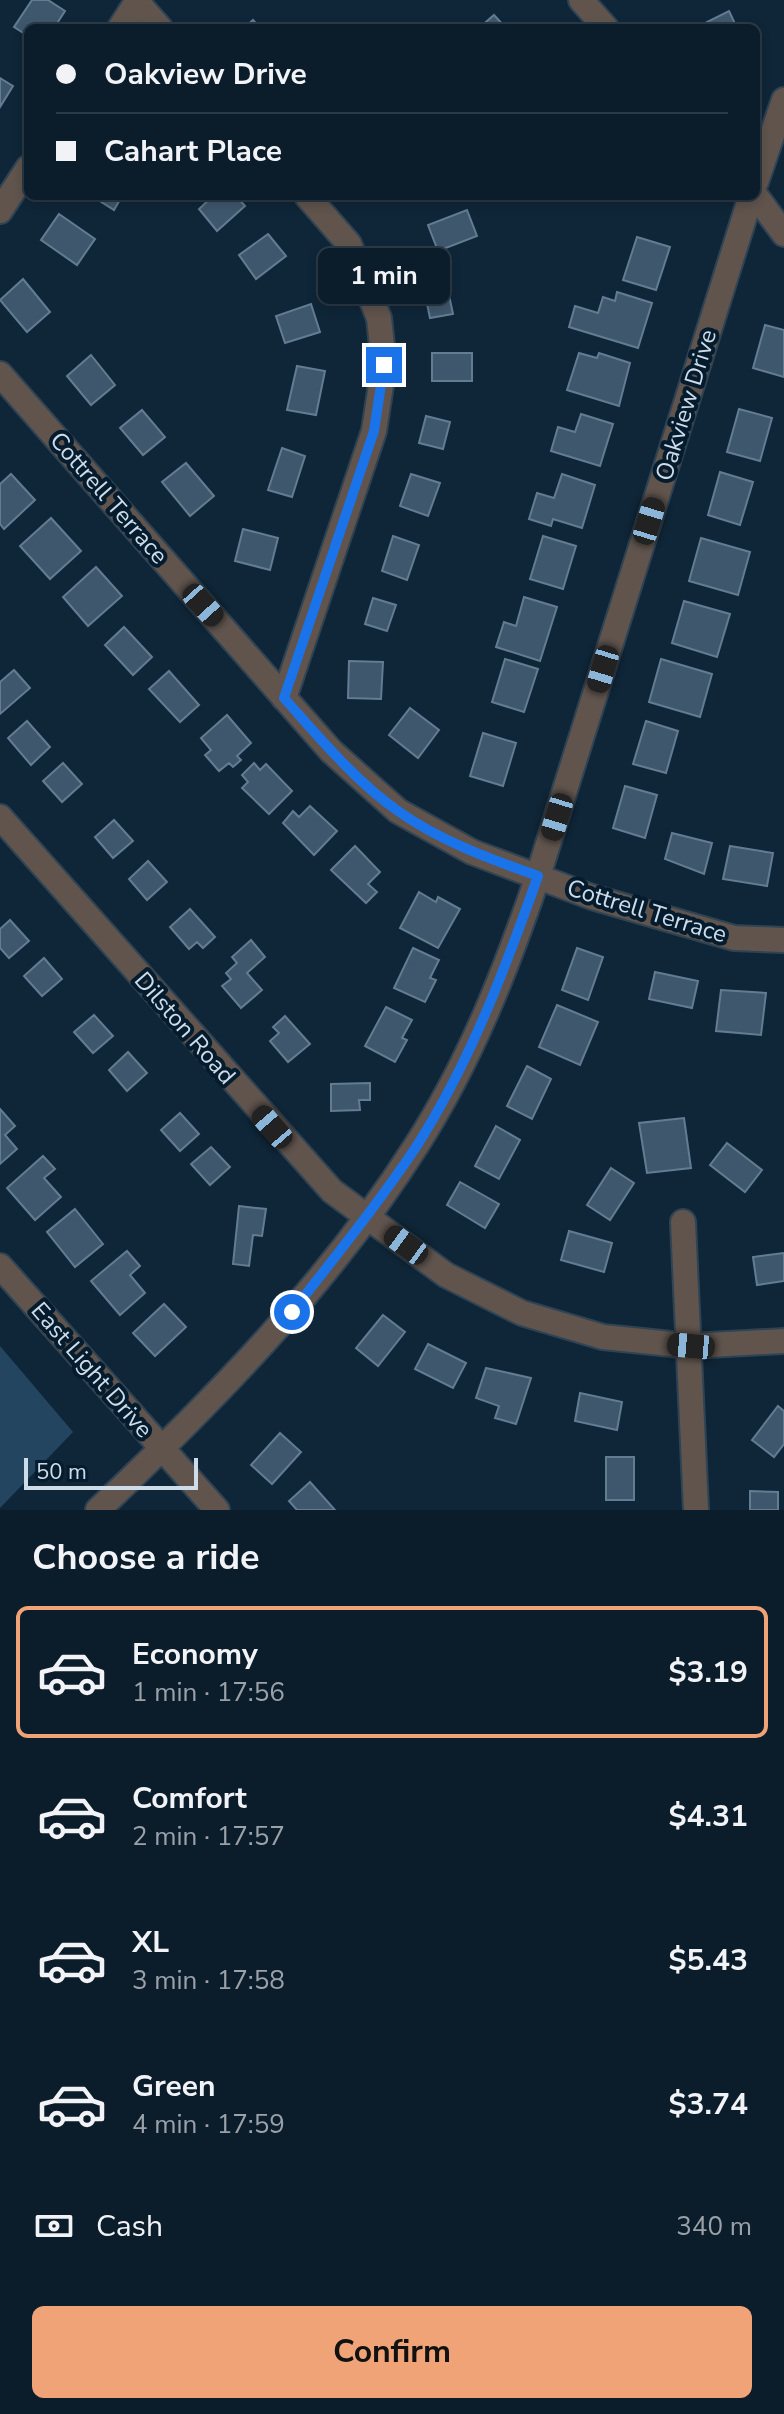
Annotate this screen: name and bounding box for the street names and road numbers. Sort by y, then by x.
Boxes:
street label: Oakview Drive [648,325,724,485]
street label: Cottrell Terrace [43,425,175,571]
street label: Cottrell Terrace [563,872,731,950]
street label: Dilston Road [127,965,243,1091]
street label: East Light Drive [24,1295,160,1445]

